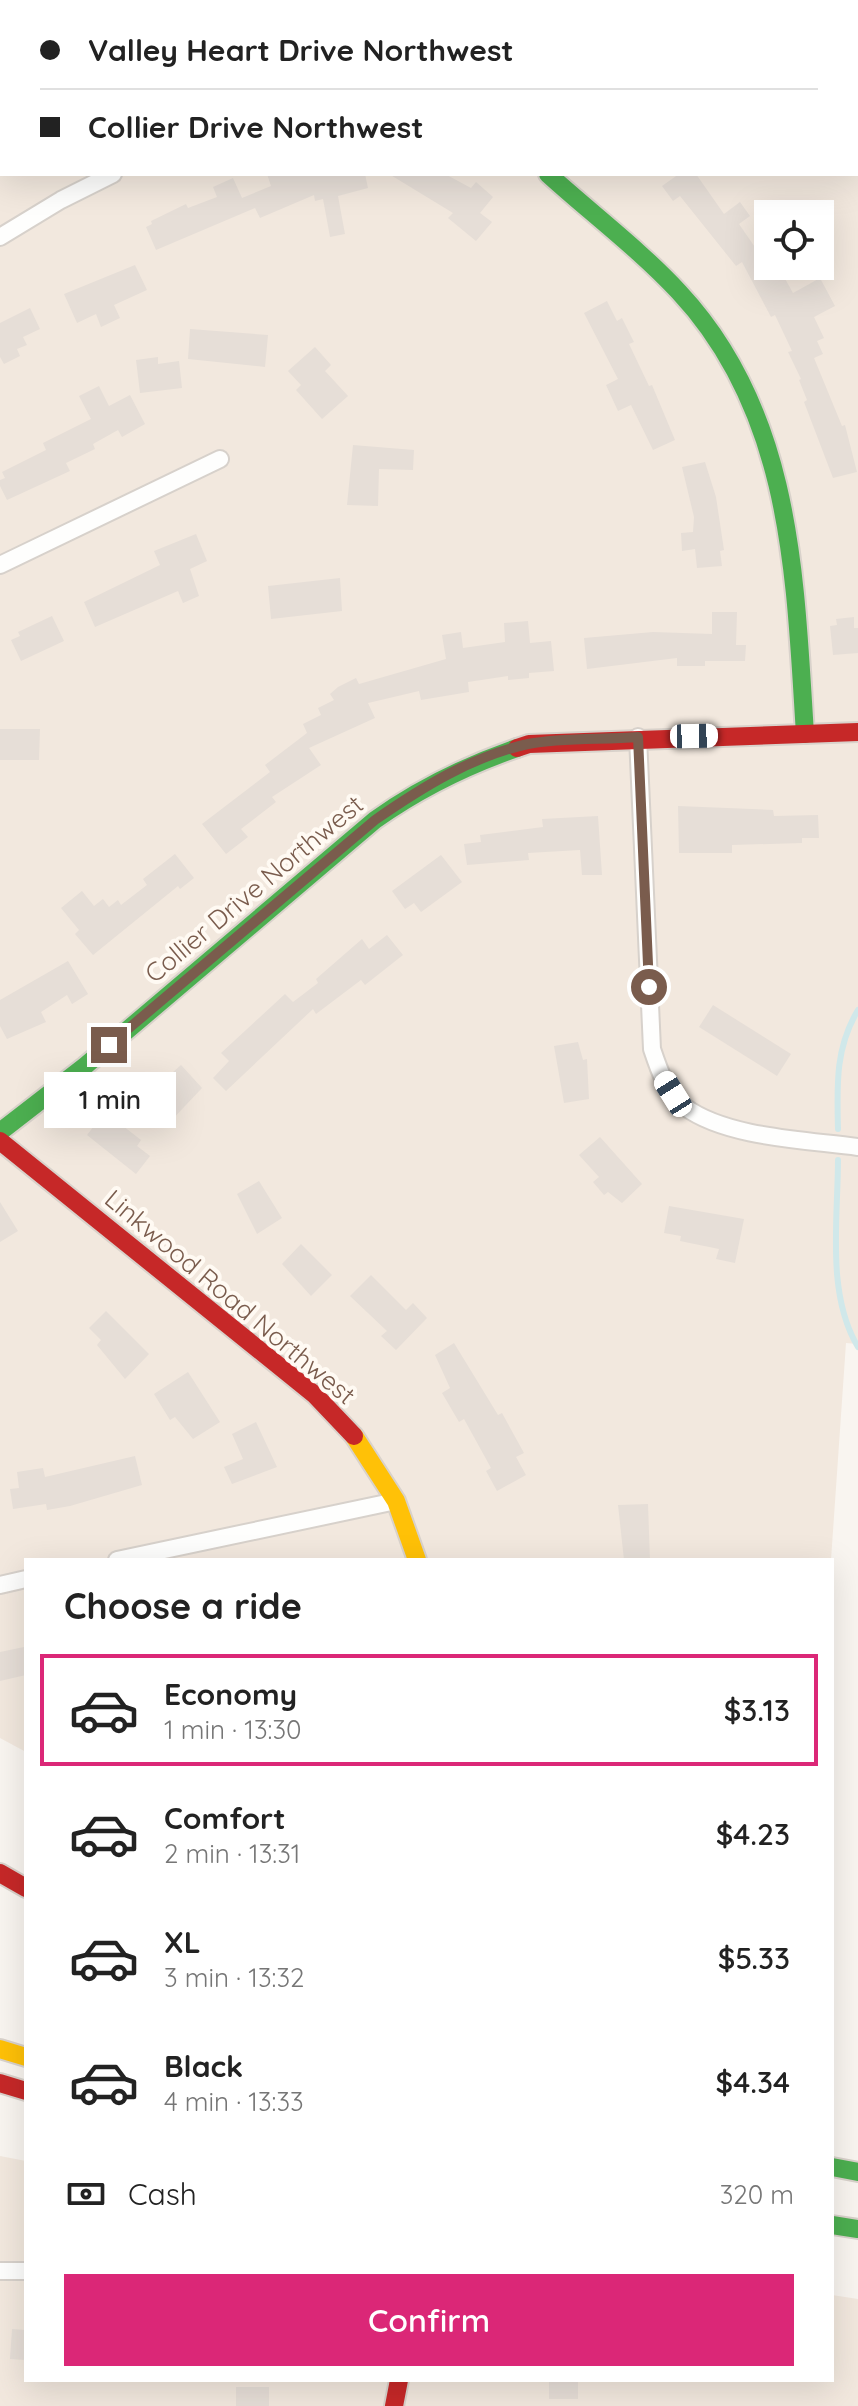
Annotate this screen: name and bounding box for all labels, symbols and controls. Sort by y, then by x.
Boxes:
text: Valley Heart Drive Northwest [88,31,514,69]
text: Collier Drive Northwest [88,108,423,146]
map controls [754,200,834,280]
button: locate [754,200,834,280]
car [670,724,718,748]
street label: Collier Drive Northwest [138,788,370,990]
route start [631,969,667,1005]
route end [91,1027,127,1063]
car [650,1067,696,1121]
callout: 1 min [43,1073,175,1129]
text: 1 min [79,1083,141,1116]
street label: Linkwood Road Northwest [98,1182,362,1411]
text: Choose a ride [64,1583,302,1628]
icon: car [68,1674,140,1746]
text: Economy [164,1675,297,1713]
text: $3.13 [724,1691,790,1729]
text: 1 min · 13:30 [164,1713,302,1746]
icon: car [68,1798,140,1870]
text: Comfort [164,1799,285,1837]
text: $4.23 [716,1815,790,1853]
text: 2 min · 13:31 [164,1837,300,1870]
icon: car [68,1922,140,1994]
text: XL [164,1923,201,1961]
text: $5.33 [718,1939,790,1977]
text: 3 min · 13:32 [164,1961,304,1994]
icon: car [68,2046,140,2118]
text: Black [164,2047,243,2085]
text: $4.34 [716,2063,790,2101]
text: 4 min · 13:33 [164,2085,304,2118]
icon: cash [64,2172,108,2216]
text: Cash [128,2175,197,2213]
text: 320 m [720,2178,794,2211]
button: Confirm [64,2274,794,2366]

